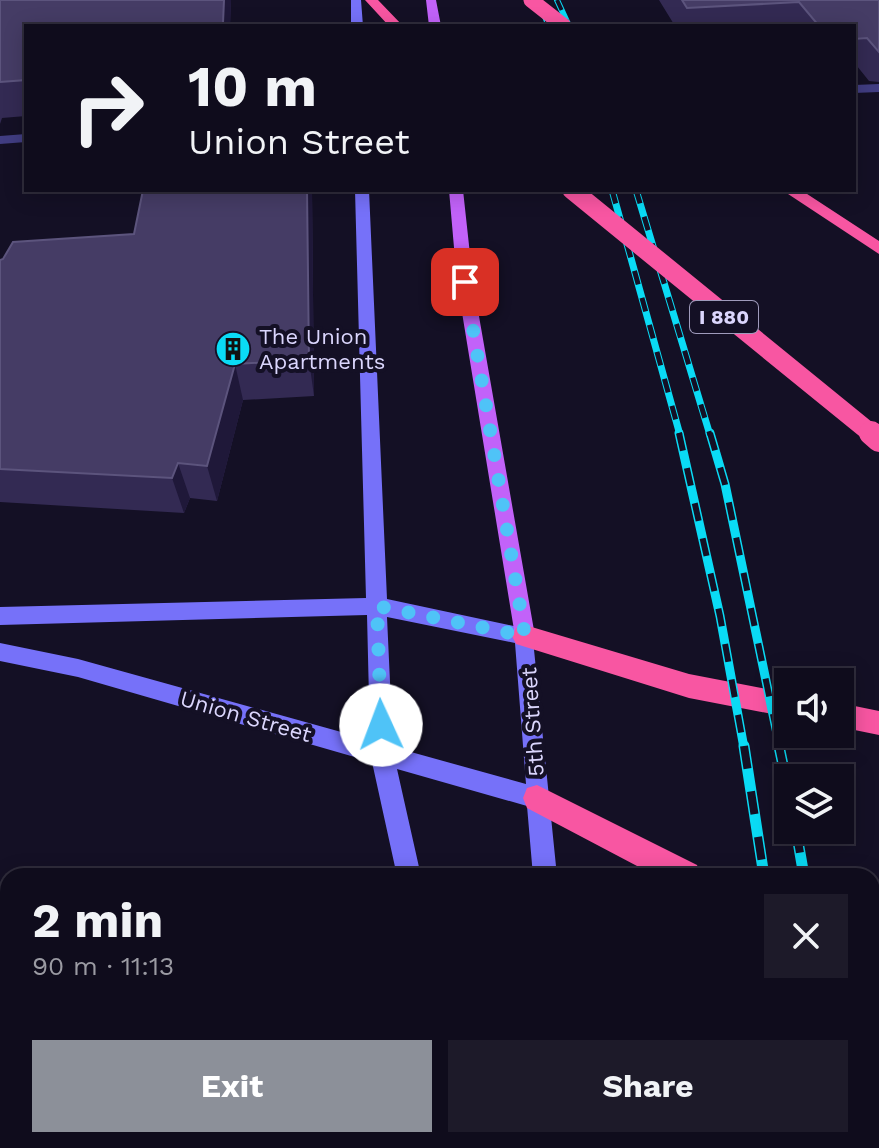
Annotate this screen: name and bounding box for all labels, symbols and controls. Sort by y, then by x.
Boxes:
text: 10 m [188,54,317,120]
icon: right [56,56,160,160]
text: Union Street [188,121,410,163]
pin [431,248,499,316]
icon: arrive [443,260,487,304]
road number: I 880 [690,301,758,333]
place label: The Union Apartments [259,324,385,374]
building icon: The Union Apartments [214,330,252,368]
street label: 5th Street [516,667,549,777]
map controls [774,668,854,844]
button: sound [774,668,854,748]
position arrow [339,683,423,767]
street label: Union Street [177,686,314,747]
button: layers [774,764,854,844]
text: 2 min [32,892,163,949]
button: close [764,894,848,978]
text: 90 m · 11:13 [32,951,174,981]
button: Exit [32,1040,432,1132]
button: Share [448,1040,848,1132]

